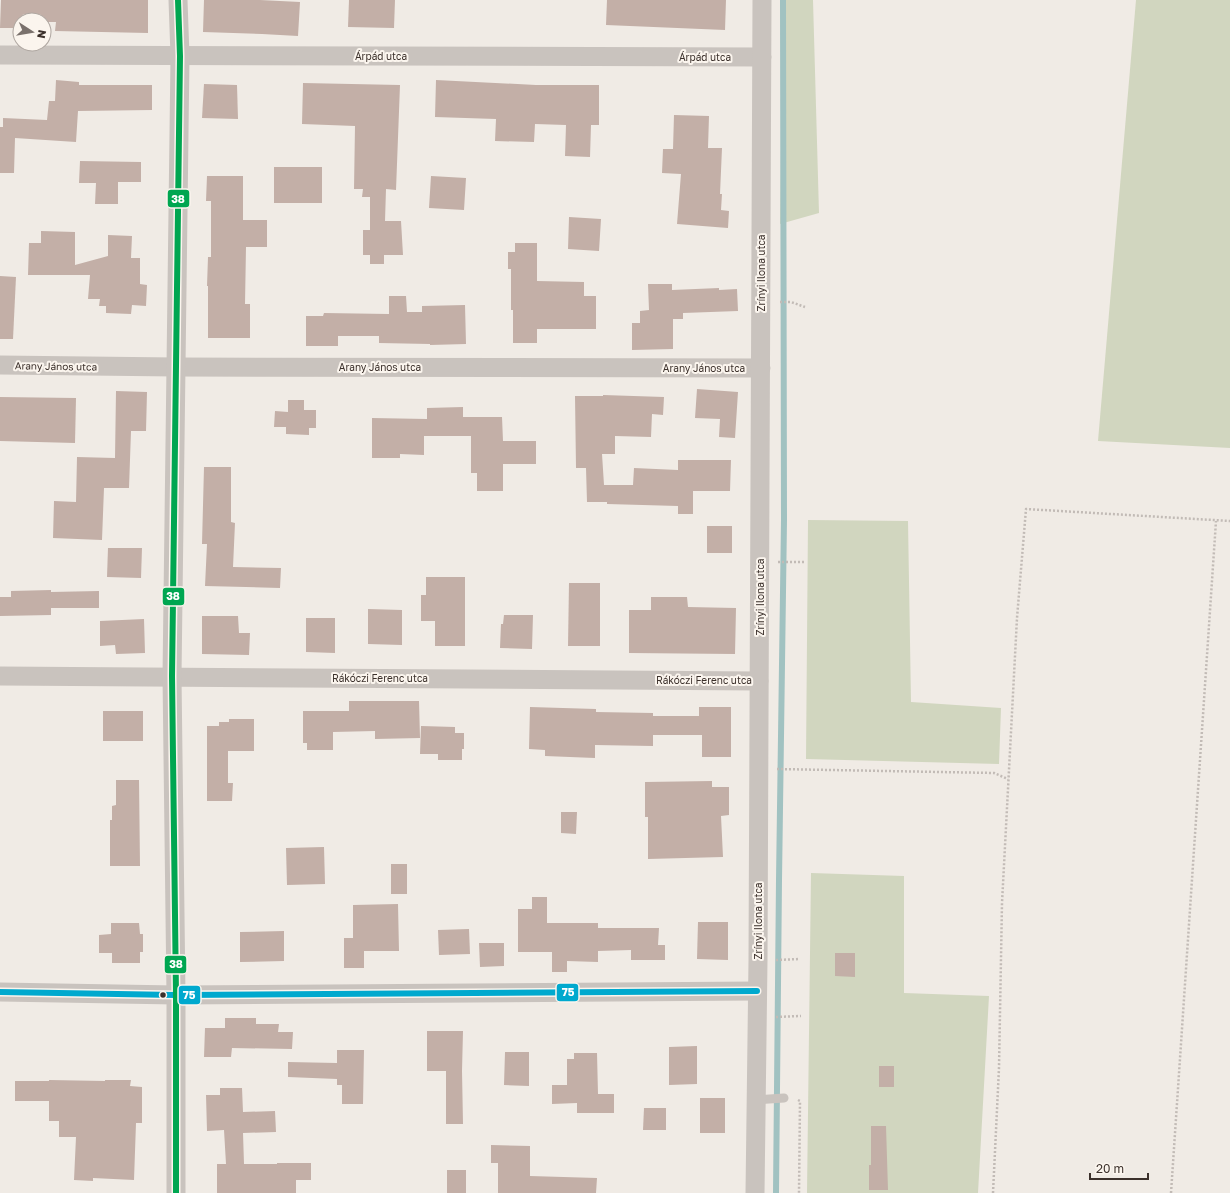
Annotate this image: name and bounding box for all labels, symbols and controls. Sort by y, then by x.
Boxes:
north arrow [12,12,52,52]
text: N [35,29,49,40]
street label: Árpád utca [355,50,407,62]
street label: Árpád utca [679,51,731,63]
line badge: 38 [167,189,190,208]
text: 38 [171,192,185,205]
street label: Zrínyi Ilona utca [755,235,767,312]
street label: Arany János utca [15,359,97,373]
street label: Arany János utca [339,361,421,373]
street label: Arany János utca [663,362,745,374]
street label: Zrínyi Ilona utca [754,559,766,636]
line badge: 38 [162,587,185,606]
text: 38 [166,589,180,602]
street label: Rákóczi Ferenc utca [332,672,428,684]
street label: Rákóczi Ferenc utca [656,674,752,686]
street label: Zrínyi Ilona utca [752,883,764,960]
line badge: 38 [164,955,187,974]
text: 38 [169,957,183,970]
line badge: 75 [556,983,579,1002]
line badge: 75 [178,985,201,1005]
text: 75 [562,985,575,998]
text: 75 [183,988,196,1001]
unlabelled marker [158,990,168,1000]
scale bar [1090,1155,1148,1181]
text: 20 m [1096,1161,1124,1176]

